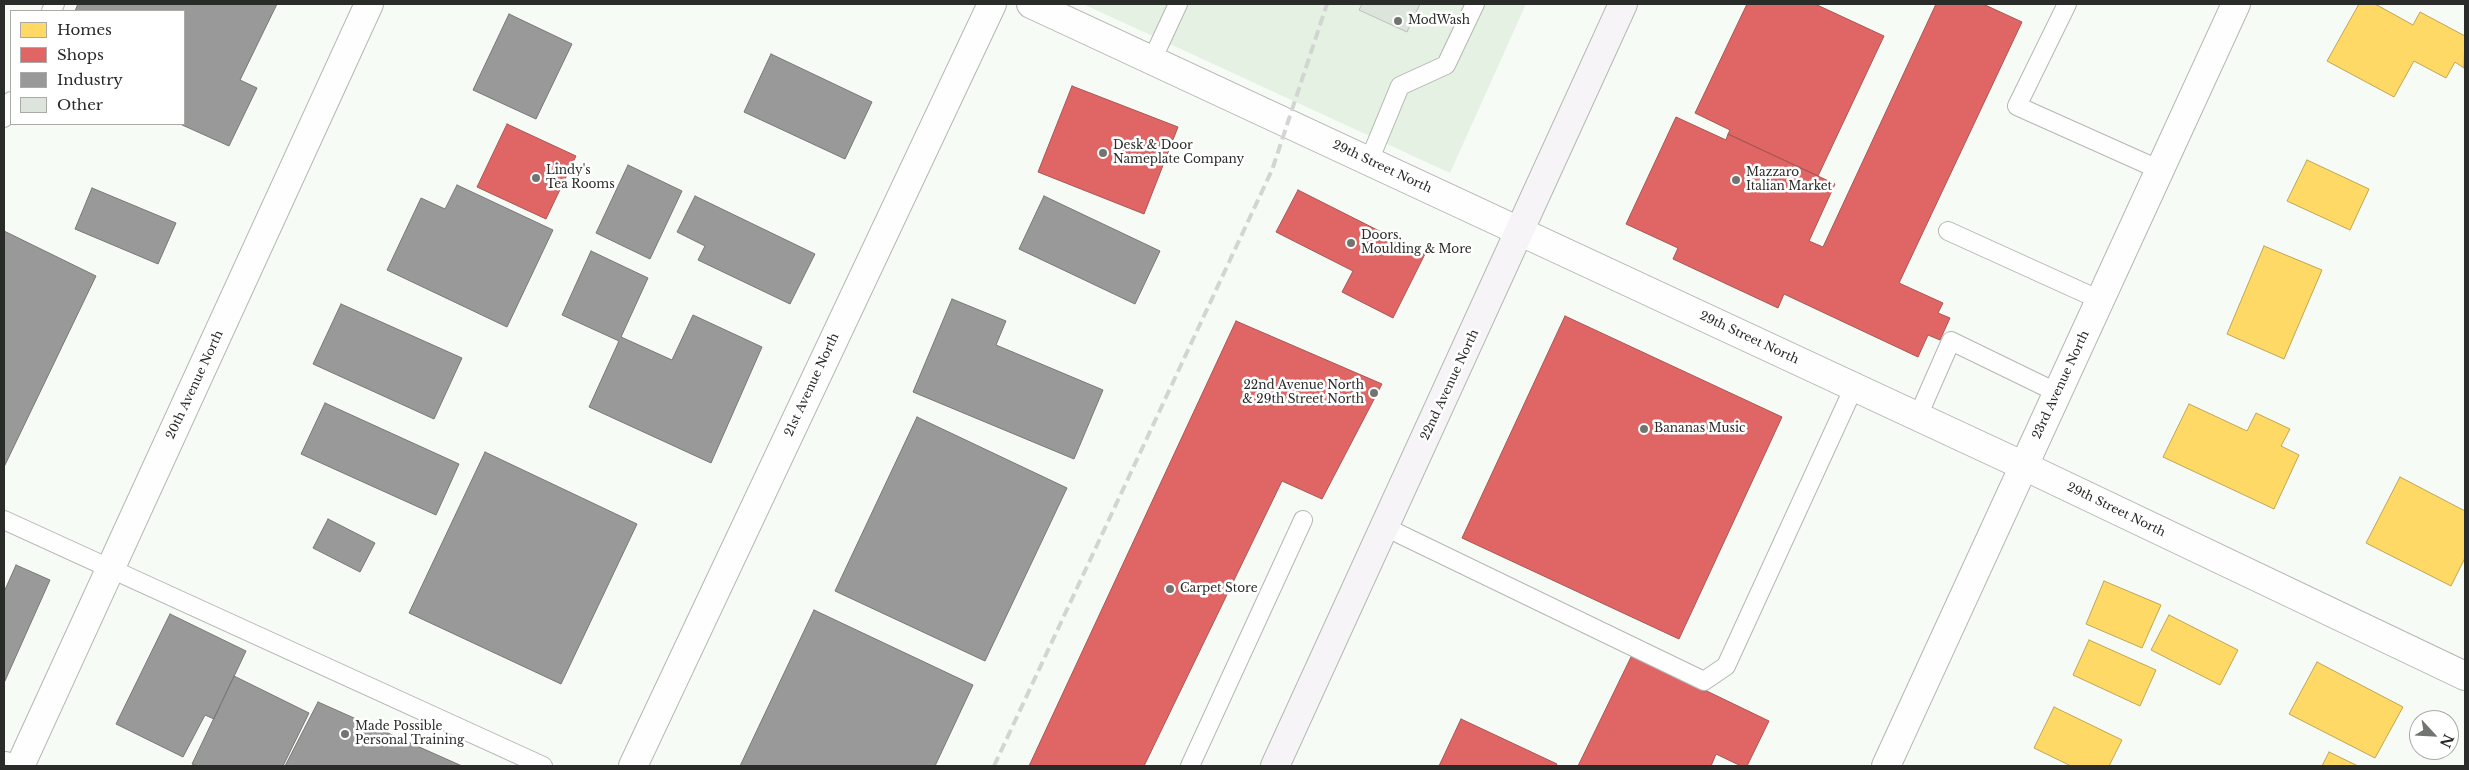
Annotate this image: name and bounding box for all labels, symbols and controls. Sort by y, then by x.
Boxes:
legend [10,10,185,125]
place label: ModWash [1408,14,1470,28]
marker: ModWash [1392,15,1404,27]
text: Homes [57,20,112,39]
text: Shops [57,45,104,64]
text: Industry [57,70,123,89]
text: Other [57,95,103,114]
street label: 29th Street North [1330,138,1434,196]
place label: Desk & Door Nameplate Company [1113,139,1244,167]
marker: Desk & Door Nameplate Company [1097,147,1109,159]
place label: Lindy's Tea Rooms [546,164,615,192]
place label: Mazzaro Italian Market [1746,166,1832,194]
marker: Lindy's Tea Rooms [530,172,542,184]
marker: Mazzaro Italian Market [1730,174,1742,186]
place label: Doors, Moulding & More [1361,229,1472,257]
marker: Doors, Moulding & More [1345,237,1357,249]
street label: 29th Street North [1697,309,1801,367]
street label: 22nd Avenue North [1418,327,1482,443]
street label: 20th Avenue North [164,328,226,442]
street label: 23rd Avenue North [2030,329,2092,441]
street label: 21st Avenue North [782,331,842,439]
place label: 22nd Avenue North & 29th Street North [1242,379,1364,407]
marker: 22nd Avenue North & 29th Street North [1368,387,1380,399]
place label: Bananas Music [1654,422,1745,436]
marker: Bananas Music [1638,423,1650,435]
street label: 29th Street North [2064,480,2168,540]
place label: Carpet Store [1180,582,1258,596]
marker: Carpet Store [1164,583,1176,595]
north arrow [2409,710,2459,760]
place label: Made Possible Personal Training [355,720,464,748]
marker: Made Possible Personal Training [339,728,351,740]
text: N [2436,731,2458,751]

